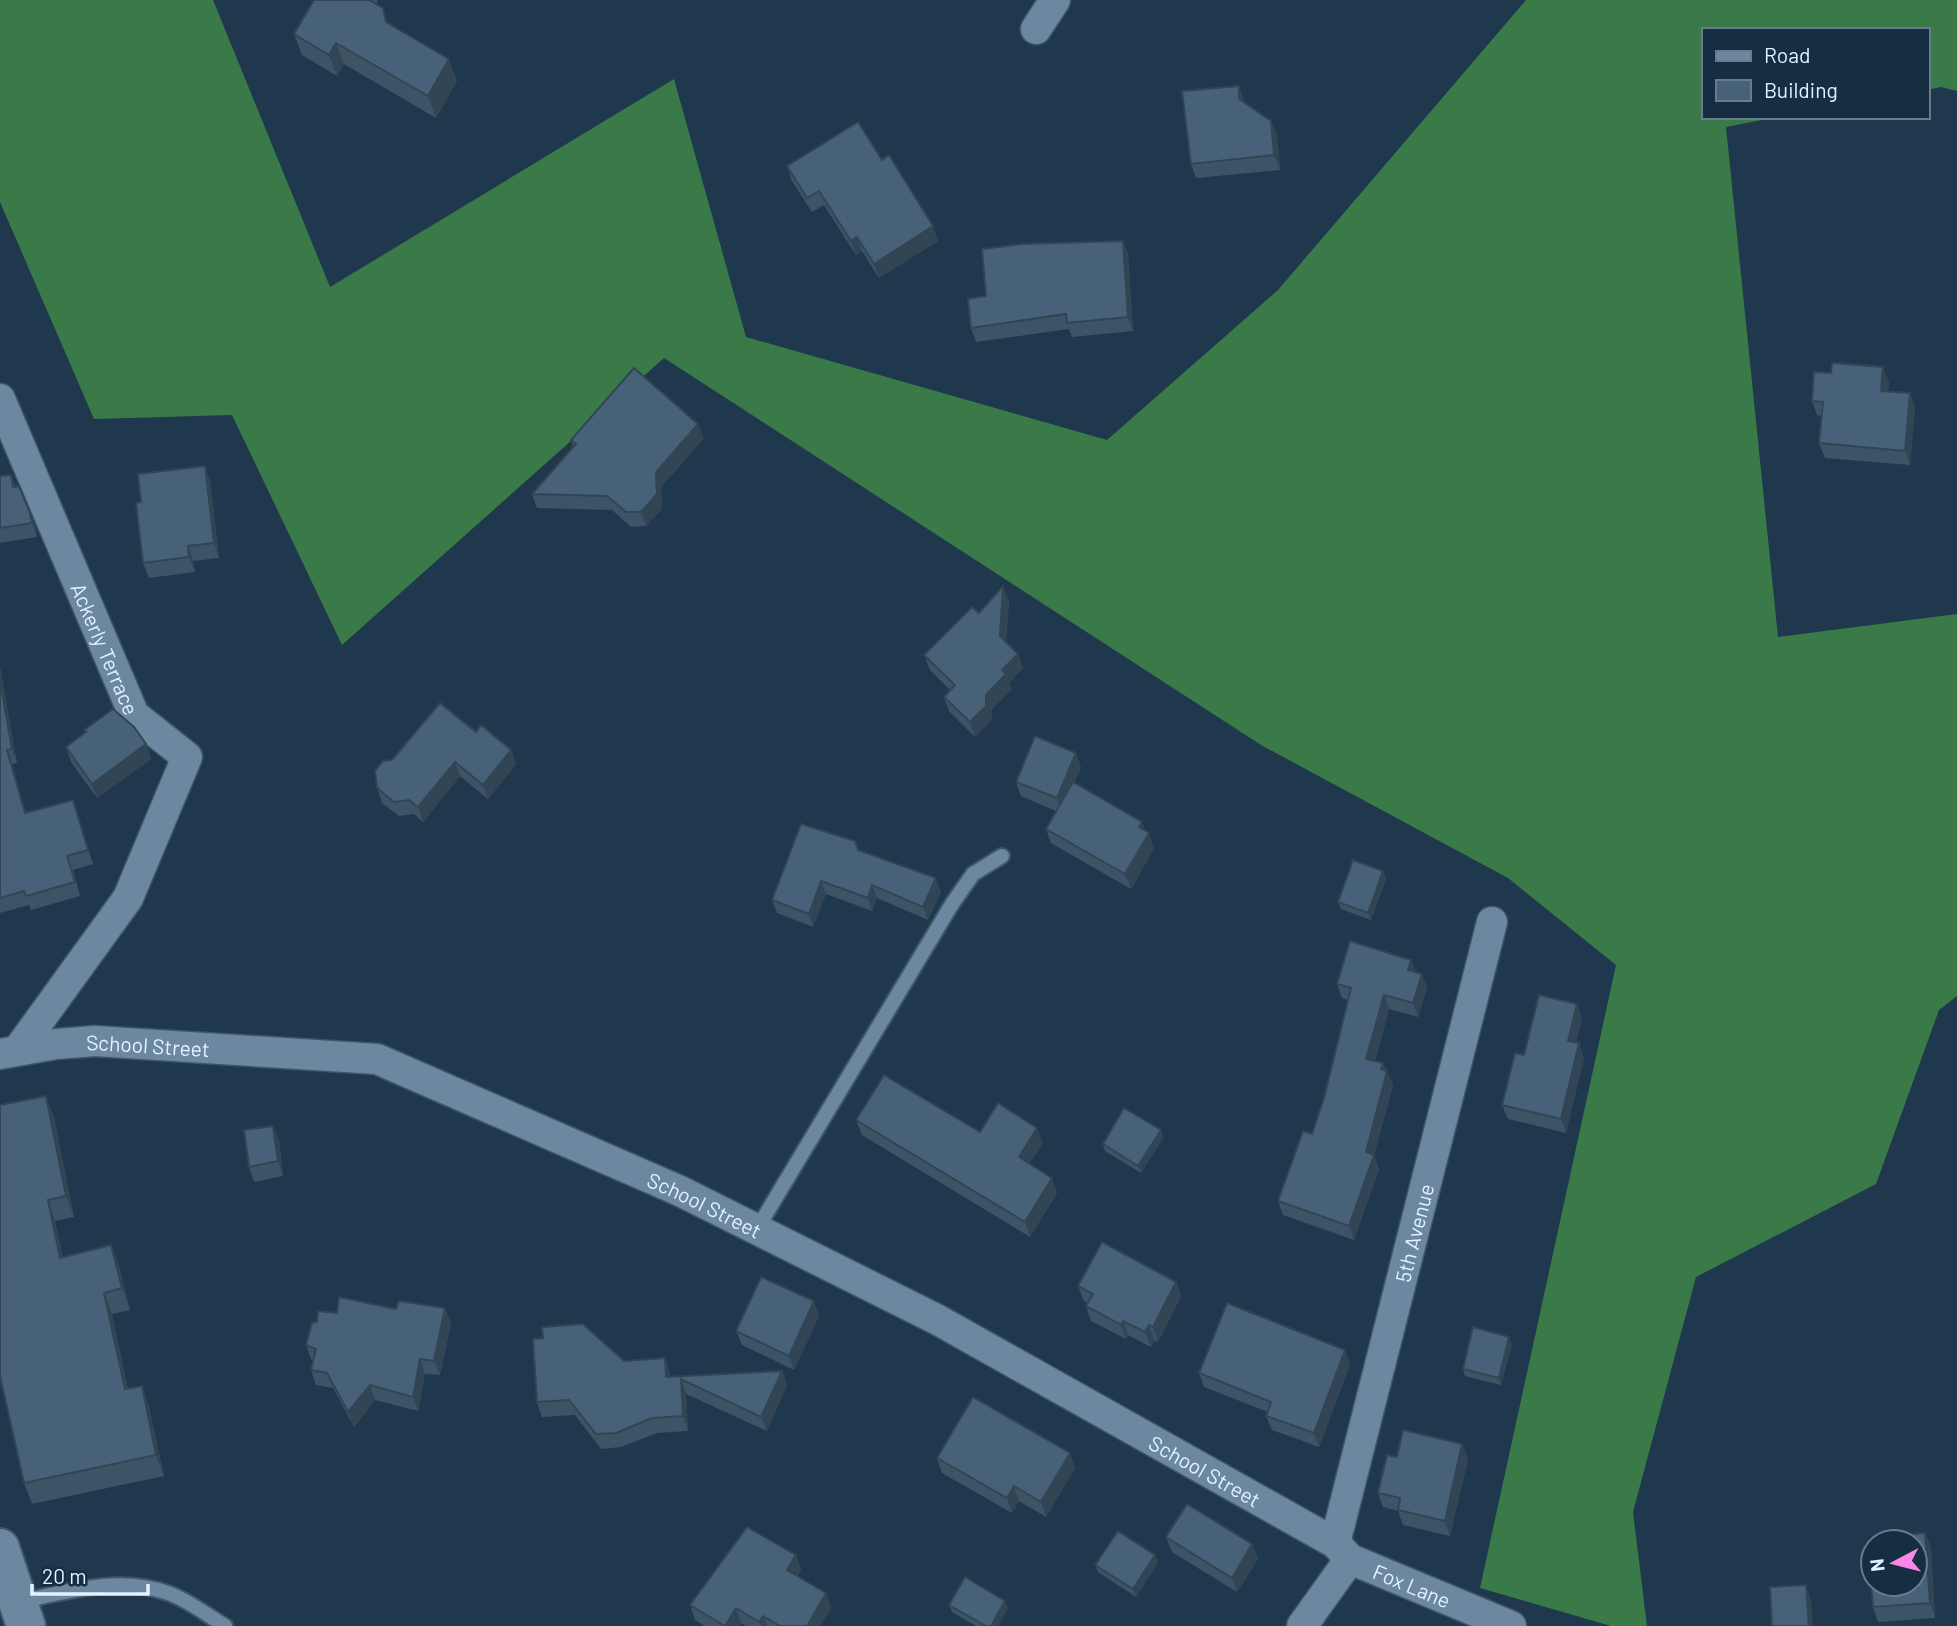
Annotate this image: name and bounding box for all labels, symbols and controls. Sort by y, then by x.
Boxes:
legend [1702,28,1929,119]
text: Road [1764,42,1810,67]
text: Building [1764,77,1838,102]
street label: Ackerly Terrace [67,579,145,718]
street label: School Street [85,1028,210,1061]
street label: School Street [644,1166,766,1242]
street label: 5th Avenue [1389,1181,1438,1285]
street label: School Street [1145,1429,1265,1511]
north arrow [1859,1528,1929,1598]
scale bar [32,1552,147,1596]
text: N [1864,1557,1889,1573]
street label: Fox Lane [1370,1558,1455,1612]
text: 20 m [42,1563,87,1588]

